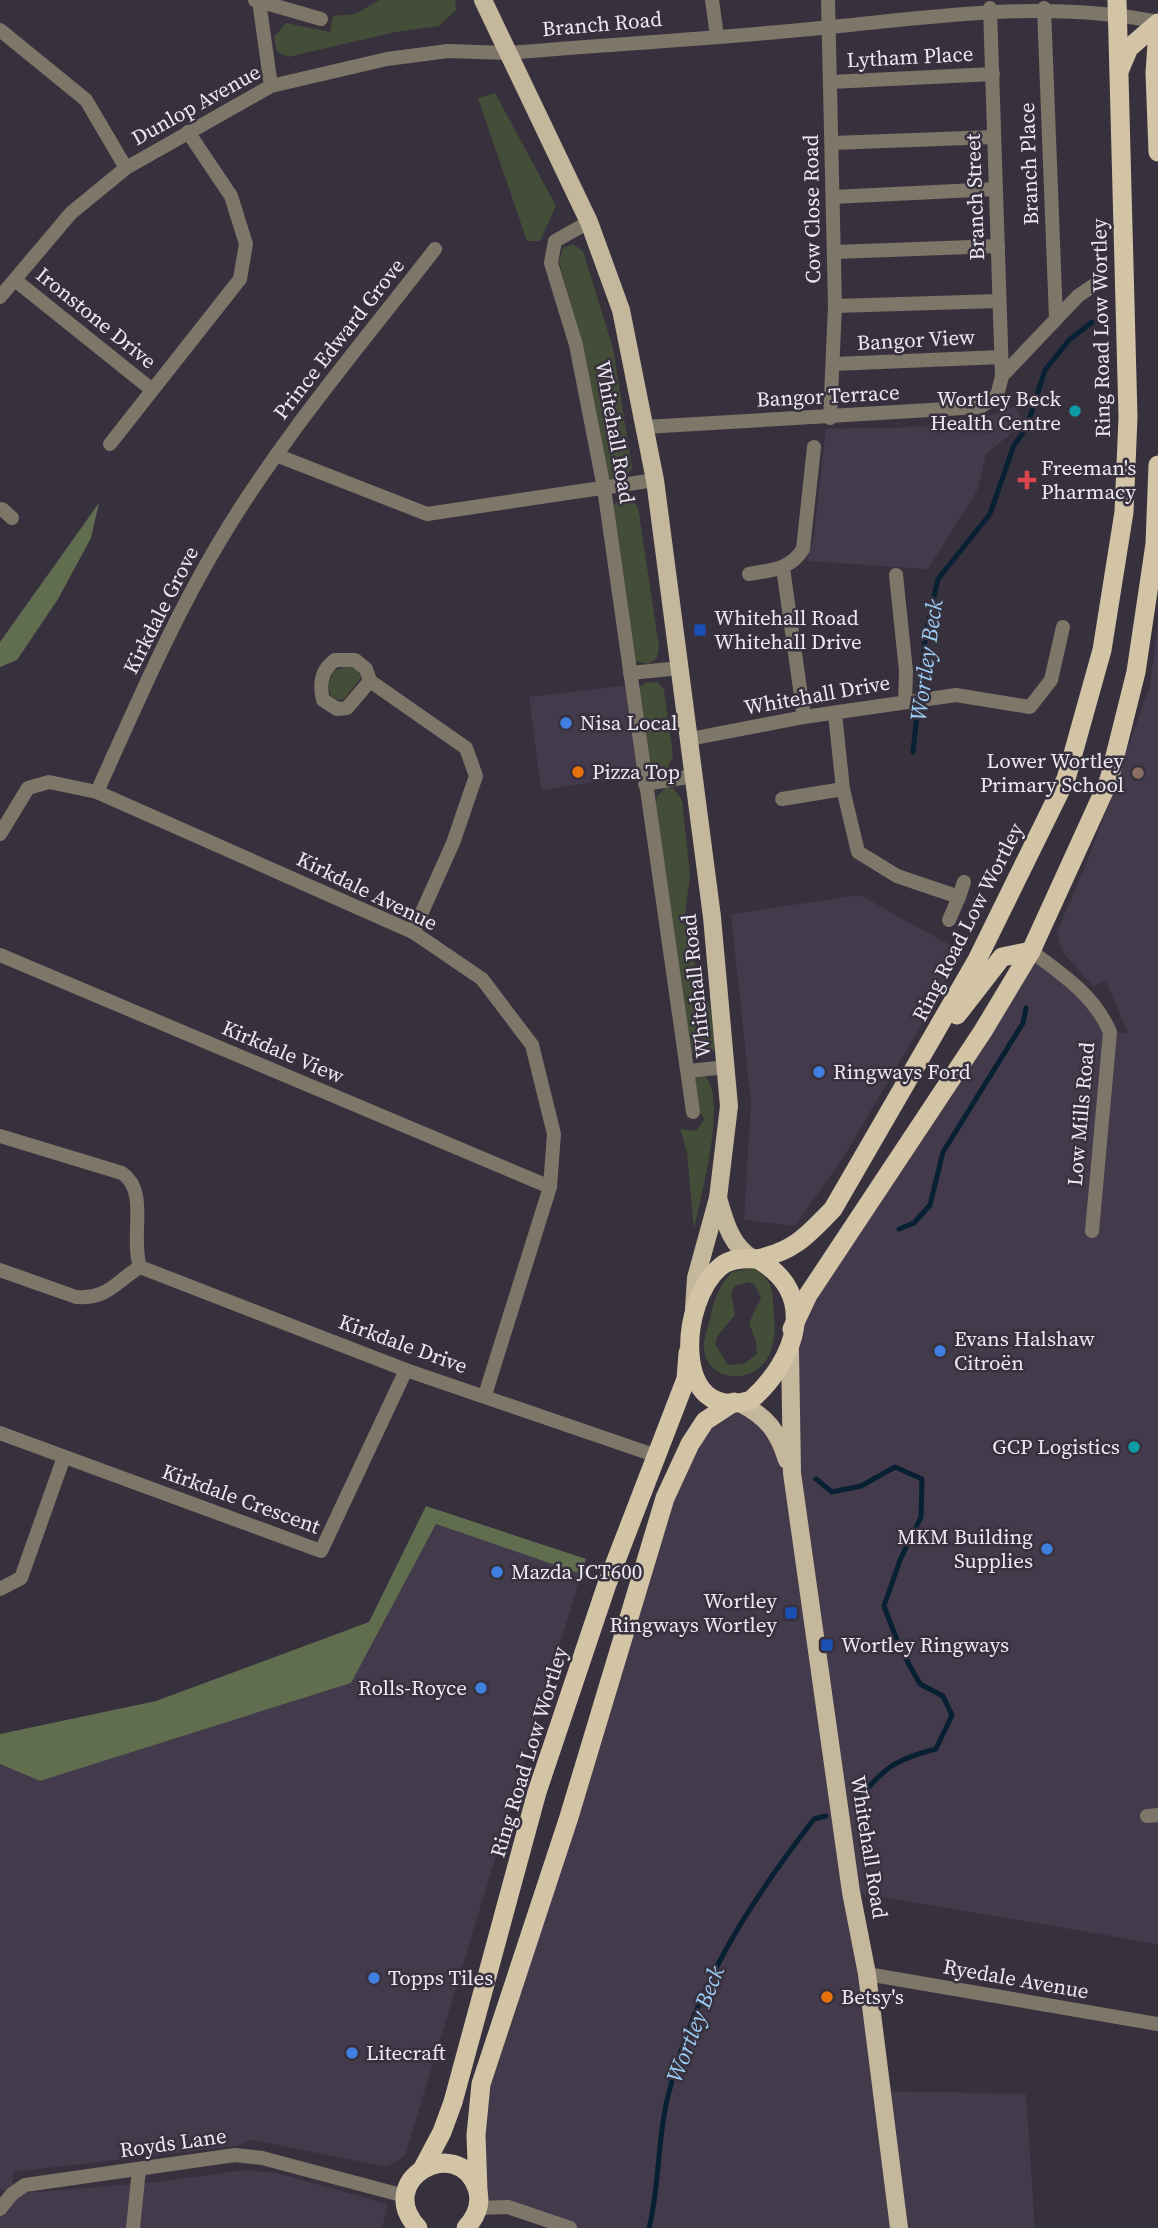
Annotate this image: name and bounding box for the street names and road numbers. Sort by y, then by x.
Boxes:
street label: Branch Road [541,4,663,43]
street label: Lytham Place [846,39,974,74]
street label: Dunlop Avenue [126,57,266,152]
street label: Branch Place [1012,102,1045,226]
street label: Branch Street [958,133,991,261]
street label: Cow Close Road [796,134,827,284]
street label: Ring Road Low Wortley [1084,218,1117,438]
street label: Prince Edward Grove [266,252,411,425]
street label: Ironstone Drive [30,260,163,375]
street label: Bangor View [856,322,976,357]
street label: Whitehall Road [589,358,642,506]
street label: Bangor Terrace [756,377,900,414]
street label: Kirkdale Grove [116,541,205,679]
street label: Whitehall Drive [742,667,892,722]
street label: Ring Road Low Wortley [905,817,1030,1026]
street label: Kirkdale Avenue [292,844,442,937]
street label: Whitehall Road [674,912,717,1060]
street label: Kirkdale View [218,1013,349,1090]
street label: Low Mills Road [1060,1041,1101,1187]
street label: Kirkdale Drive [335,1307,472,1380]
street label: Kirkdale Crescent [158,1456,324,1541]
street label: Ring Road Low Wortley [483,1643,574,1861]
street label: Whitehall Road [844,1773,895,1921]
street label: Ryedale Avenue [941,1951,1091,2006]
street label: Royds Lane [118,2121,228,2164]

